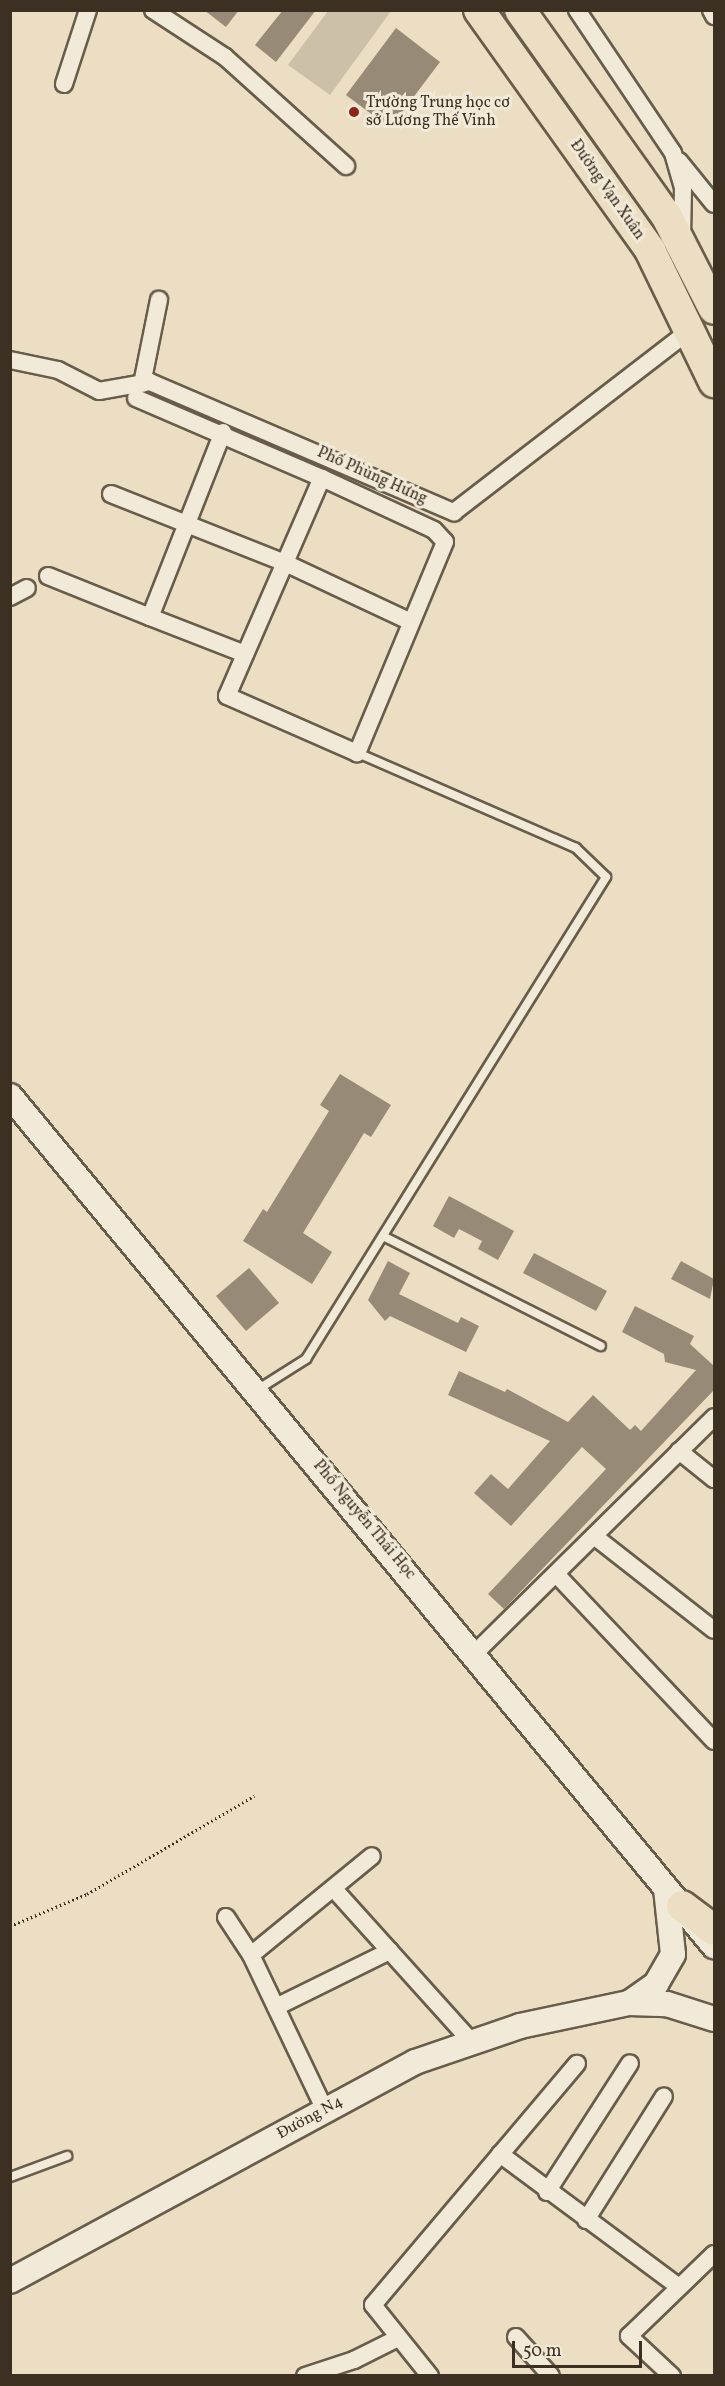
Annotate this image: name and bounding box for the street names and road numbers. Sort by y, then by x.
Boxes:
street label: Đường Vạn Xuân [565,136,649,244]
street label: Phố Phùng Hưng [314,443,430,509]
street label: Phố Nguyễn Thái Học [308,1456,420,1584]
street label: Đường N4 [274,2092,346,2144]

